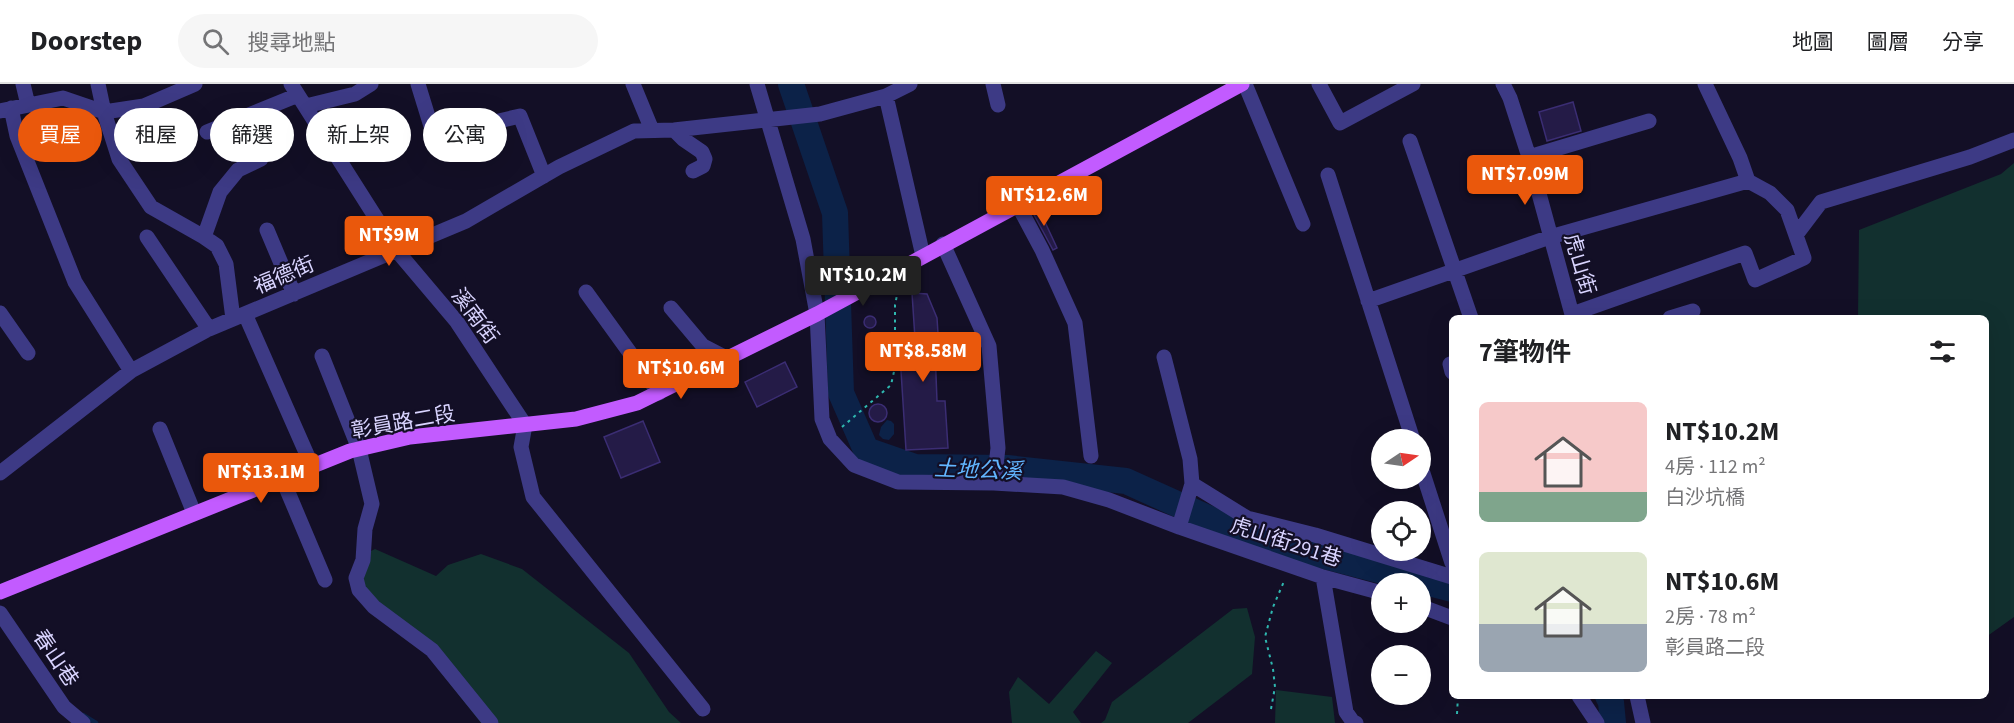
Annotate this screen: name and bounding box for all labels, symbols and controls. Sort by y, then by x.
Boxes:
search box [178,14,598,68]
text: Doorstep [30,21,142,61]
icon: search [199,25,232,58]
text: 搜尋地點 [247,27,335,59]
text: 地圖 [1792,27,1834,57]
text: 圖層 [1867,27,1909,57]
text: 分享 [1942,27,1984,57]
chip: 買屋 [18,108,102,162]
chip: 租屋 [114,108,198,162]
chip: 篩選 [210,108,294,162]
chip: 新上架 [306,108,411,162]
chip: 公寓 [423,108,507,162]
pin: NT$7.09M [1463,155,1587,206]
text: NT$7.09M [1481,160,1569,188]
pin: NT$12.6M [982,176,1106,227]
text: NT$12.6M [1000,181,1088,209]
pin: NT$9M [347,216,431,267]
text: NT$9M [359,221,419,249]
street label: 虎山街 [1557,230,1603,298]
street label: 福德街 [249,249,319,301]
pin: NT$10.2M [801,256,925,307]
text: NT$10.2M [819,261,907,289]
street label: 溪南街 [444,282,506,350]
pin: NT$8.58M [861,332,985,383]
text: 7筆物件 [1479,334,1571,371]
icon: filters [1926,335,1959,368]
text: NT$8.58M [879,337,967,365]
pin: NT$10.6M [619,349,743,400]
text: NT$10.6M [637,354,725,382]
street label: 彰員路二段 [349,398,457,446]
text: NT$10.2M [1665,413,1779,450]
icon: home [1527,426,1599,498]
north arrow [1371,429,1431,489]
map controls [1371,429,1431,705]
water label: 土地公溪 [933,452,1025,488]
pin: NT$13.1M [199,453,323,504]
text: 4房 · 112 m² [1665,453,1766,481]
text: NT$13.1M [217,458,305,486]
text: 白沙坑橋 [1665,484,1745,512]
button: locate [1371,501,1431,561]
street label: 虎山街291巷 [1227,510,1345,574]
text: NT$10.6M [1665,563,1779,600]
button: + [1371,573,1431,633]
icon: home [1527,576,1599,648]
text: 2房 · 78 m² [1665,603,1756,631]
street label: 春山巷 [26,623,86,693]
text: 彰員路二段 [1665,634,1765,662]
button: − [1371,645,1431,705]

